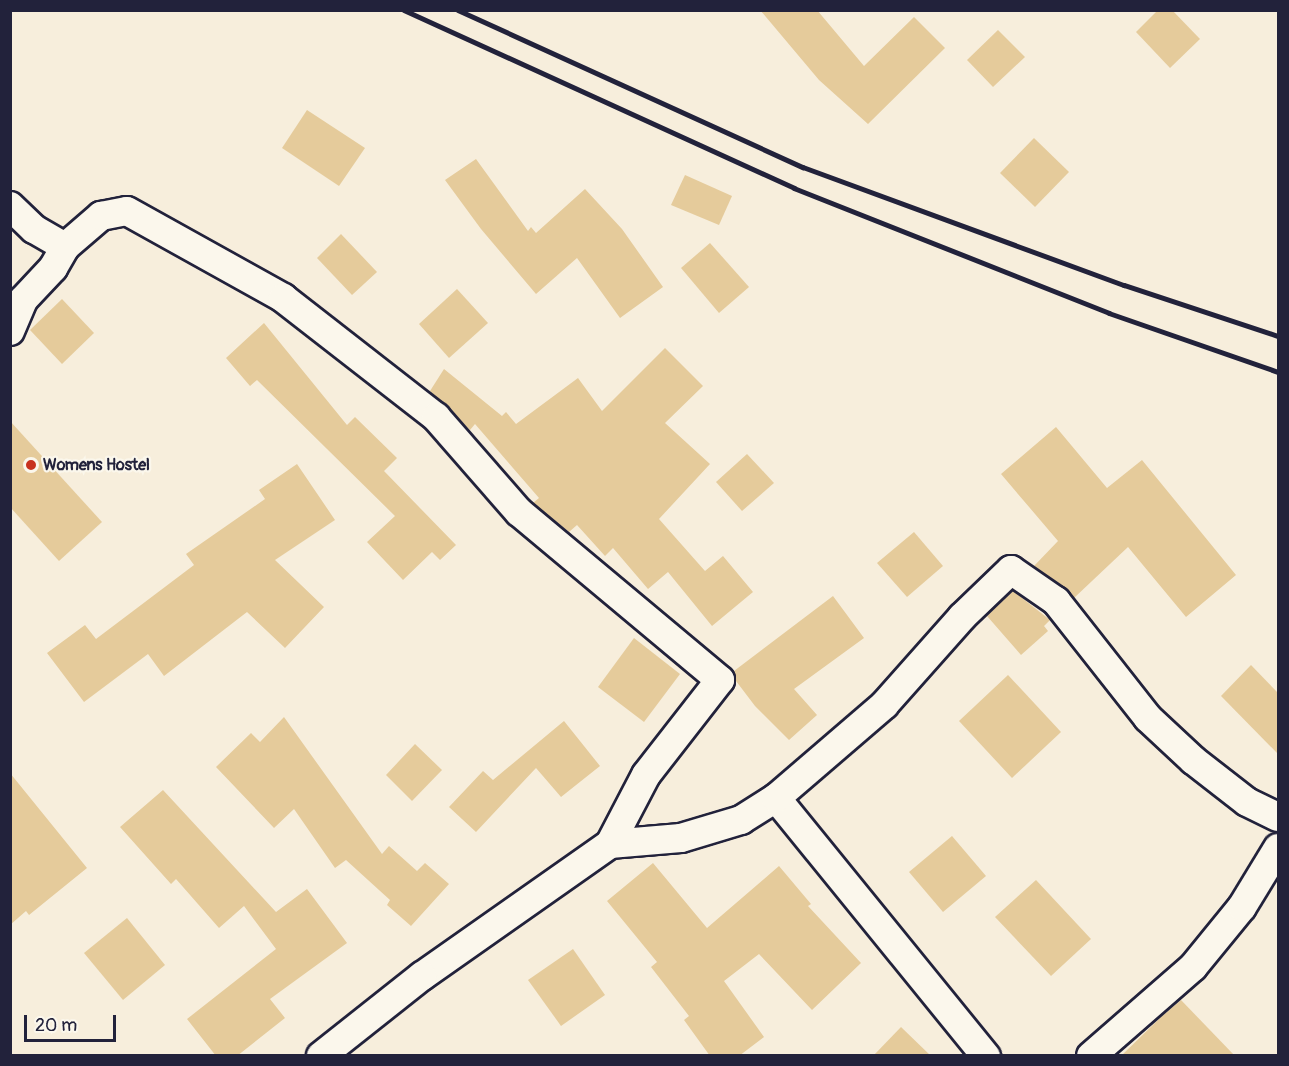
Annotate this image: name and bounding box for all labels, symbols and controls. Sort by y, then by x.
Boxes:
place label: Womens Hostel [43,455,150,475]
marker: Womens Hostel [24,458,38,472]
scale bar [27,1003,118,1041]
text: 20 m [35,1014,77,1037]

